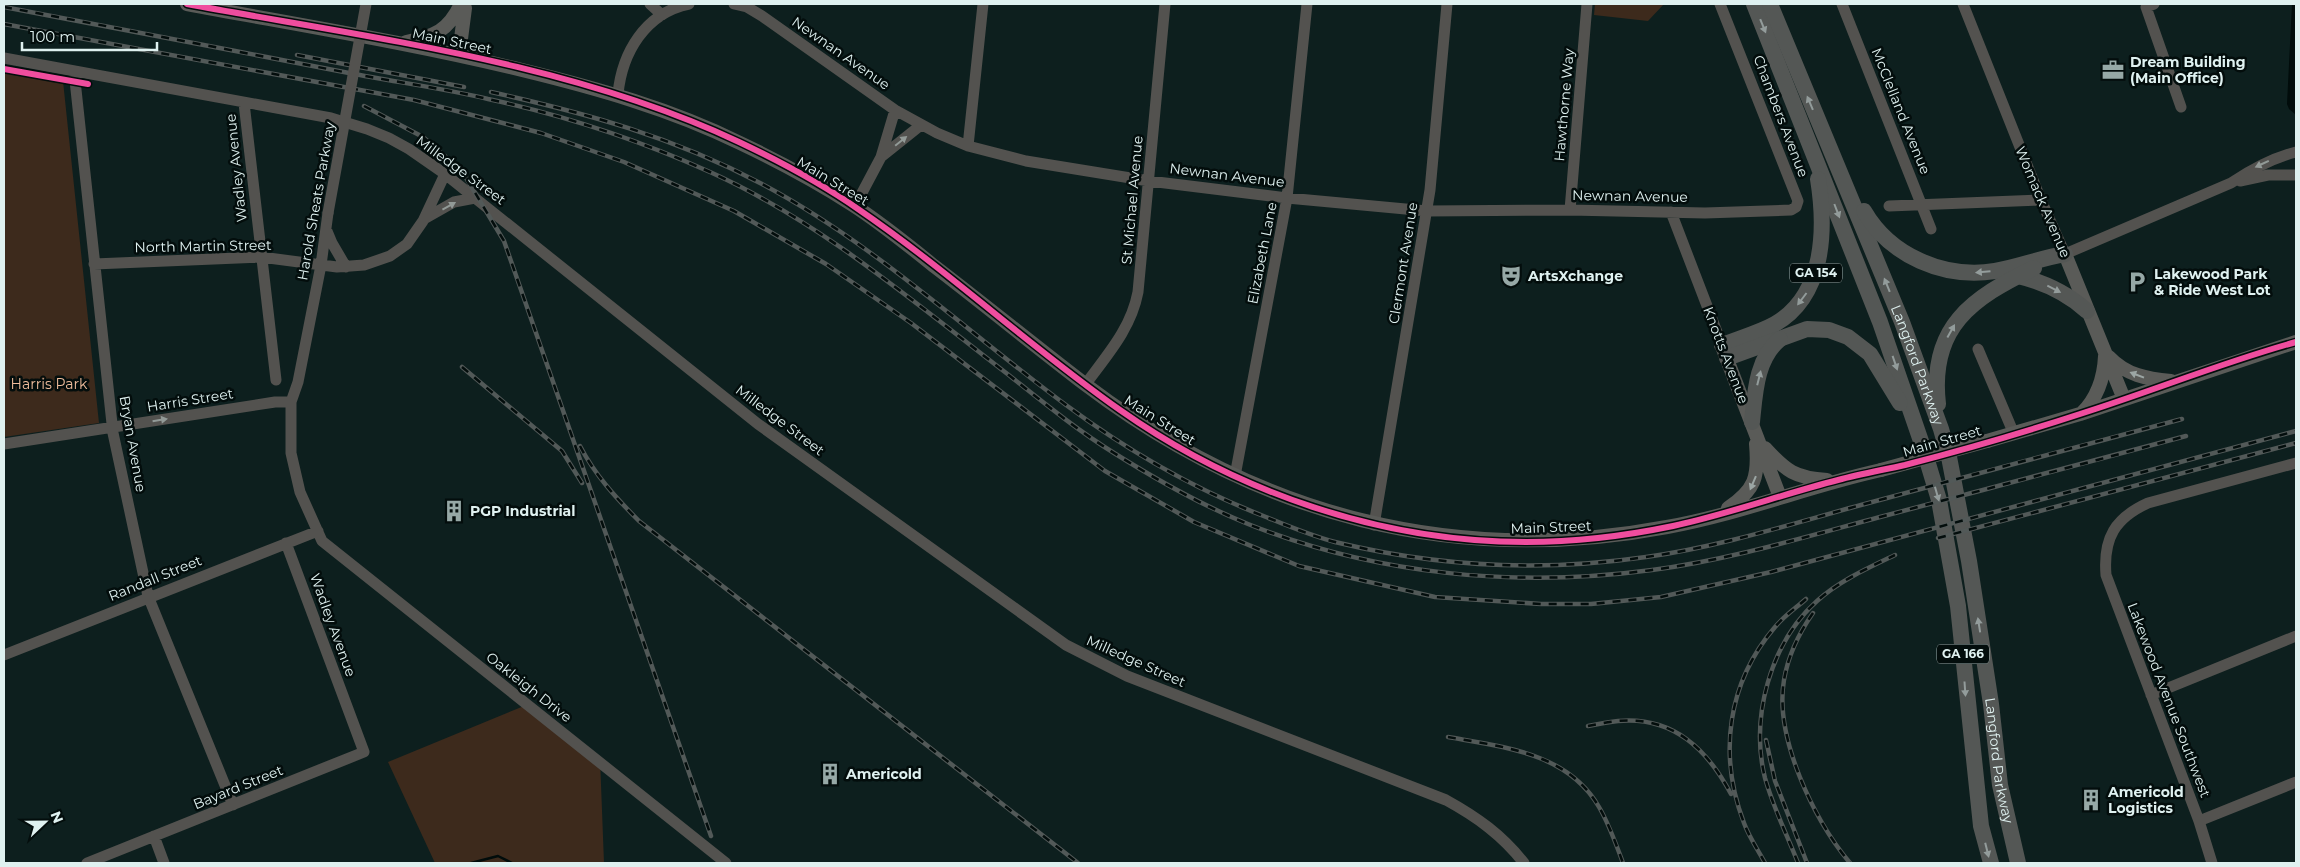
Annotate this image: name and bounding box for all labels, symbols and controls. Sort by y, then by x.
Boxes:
street label: Newnan Avenue [788,12,894,94]
one-way arrow [1759,19,1767,34]
scale bar [22,20,158,52]
street label: Main Street [411,24,494,58]
text: 100 m [30,27,75,46]
street label: McClelland Avenue [1867,45,1935,177]
street label: Hawthorne Way [1550,47,1578,162]
street label: Chambers Avenue [1749,52,1813,180]
place label: Dream Building (Main Office) [2130,53,2246,87]
office icon: Dream Building (Main Office) [2100,57,2126,83]
one-way arrow [1806,96,1814,110]
street label: Wadley Avenue [221,113,251,223]
street label: Harold Sheats Parkway [293,120,339,282]
street label: Milledge Street [413,131,510,209]
one-way arrow [895,135,908,146]
street label: St Michael Avenue [1117,135,1147,265]
street label: Womack Avenue [2011,144,2075,260]
street label: Main Street [794,152,873,210]
street label: Newnan Avenue [1168,159,1286,191]
one-way arrow [2255,161,2269,169]
street label: Newnan Avenue [1572,186,1688,206]
street label: Elizabeth Lane [1243,200,1281,306]
street label: Clermont Avenue [1384,201,1422,325]
one-way arrow [441,202,456,210]
one-way arrow [1833,204,1841,219]
street label: North Martin Street [134,236,272,256]
theatre icon: ArtsXchange [1498,263,1524,289]
road number: GA 154 [1790,264,1842,282]
place label: Lakewood Park & Ride West Lot [2154,265,2271,299]
place label: ArtsXchange [1527,267,1623,285]
one-way arrow [1975,268,1991,276]
parking icon: Lakewood Park & Ride West Lot [2124,269,2150,295]
one-way arrow [1882,278,1890,292]
one-way arrow [2047,285,2061,293]
one-way arrow [1797,292,1807,306]
street label: Langford Parkway [1887,302,1948,428]
street label: Knotts Avenue [1699,304,1753,406]
one-way arrow [1947,323,1955,338]
one-way arrow [1892,356,1899,371]
one-way arrow [1755,370,1763,385]
one-way arrow [2129,371,2144,379]
park label: Harris Park [11,375,88,393]
street label: Milledge Street [732,381,828,459]
street label: Harris Street [146,384,235,416]
street label: Main Street [1121,391,1199,449]
street label: Bryan Avenue [116,394,150,494]
one-way arrow [152,416,168,424]
street label: Main Street [1901,421,1984,461]
one-way arrow [1748,476,1756,490]
one-way arrow [1934,486,1942,501]
building icon: PGP Industrial [441,498,467,524]
place label: PGP Industrial [470,502,575,520]
street label: Main Street [1510,517,1592,537]
street label: Randall Street [106,551,205,605]
street label: Wadley Avenue [306,571,360,679]
street label: Lakewood Avenue Southwest [2123,600,2215,800]
one-way arrow [1974,617,1982,633]
street label: Milledge Street [1084,631,1189,691]
road number: GA 166 [1937,644,1989,664]
street label: Oakleigh Drive [483,648,575,726]
one-way arrow [1962,681,1970,697]
street label: Langford Parkway [1981,696,2018,825]
street label: Bayard Street [191,761,286,813]
building icon: Americold [817,761,843,787]
place label: Americold [845,765,922,783]
place label: Americold Logistics [2107,783,2184,817]
building icon: Americold Logistics [2078,787,2104,813]
north arrow [20,797,70,847]
text: N [47,809,68,826]
one-way arrow [1983,842,1991,857]

